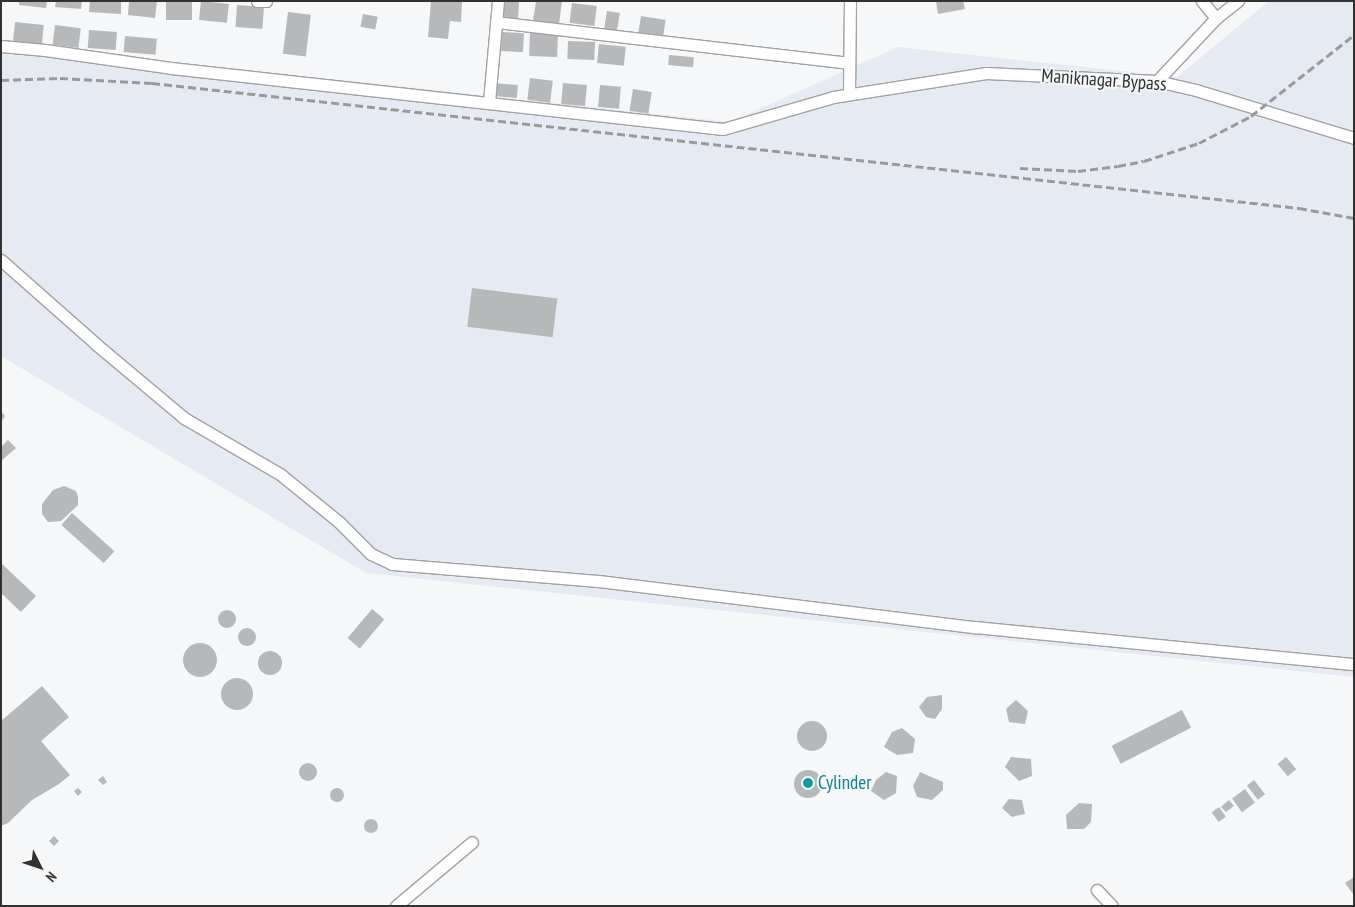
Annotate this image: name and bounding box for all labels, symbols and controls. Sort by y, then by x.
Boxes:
street label: Maniknagar Bypass [1041,64,1167,96]
place label: Cylinder [818,772,871,794]
marker: Cylinder [802,777,814,789]
north arrow [15,842,65,892]
text: N [42,868,61,886]

